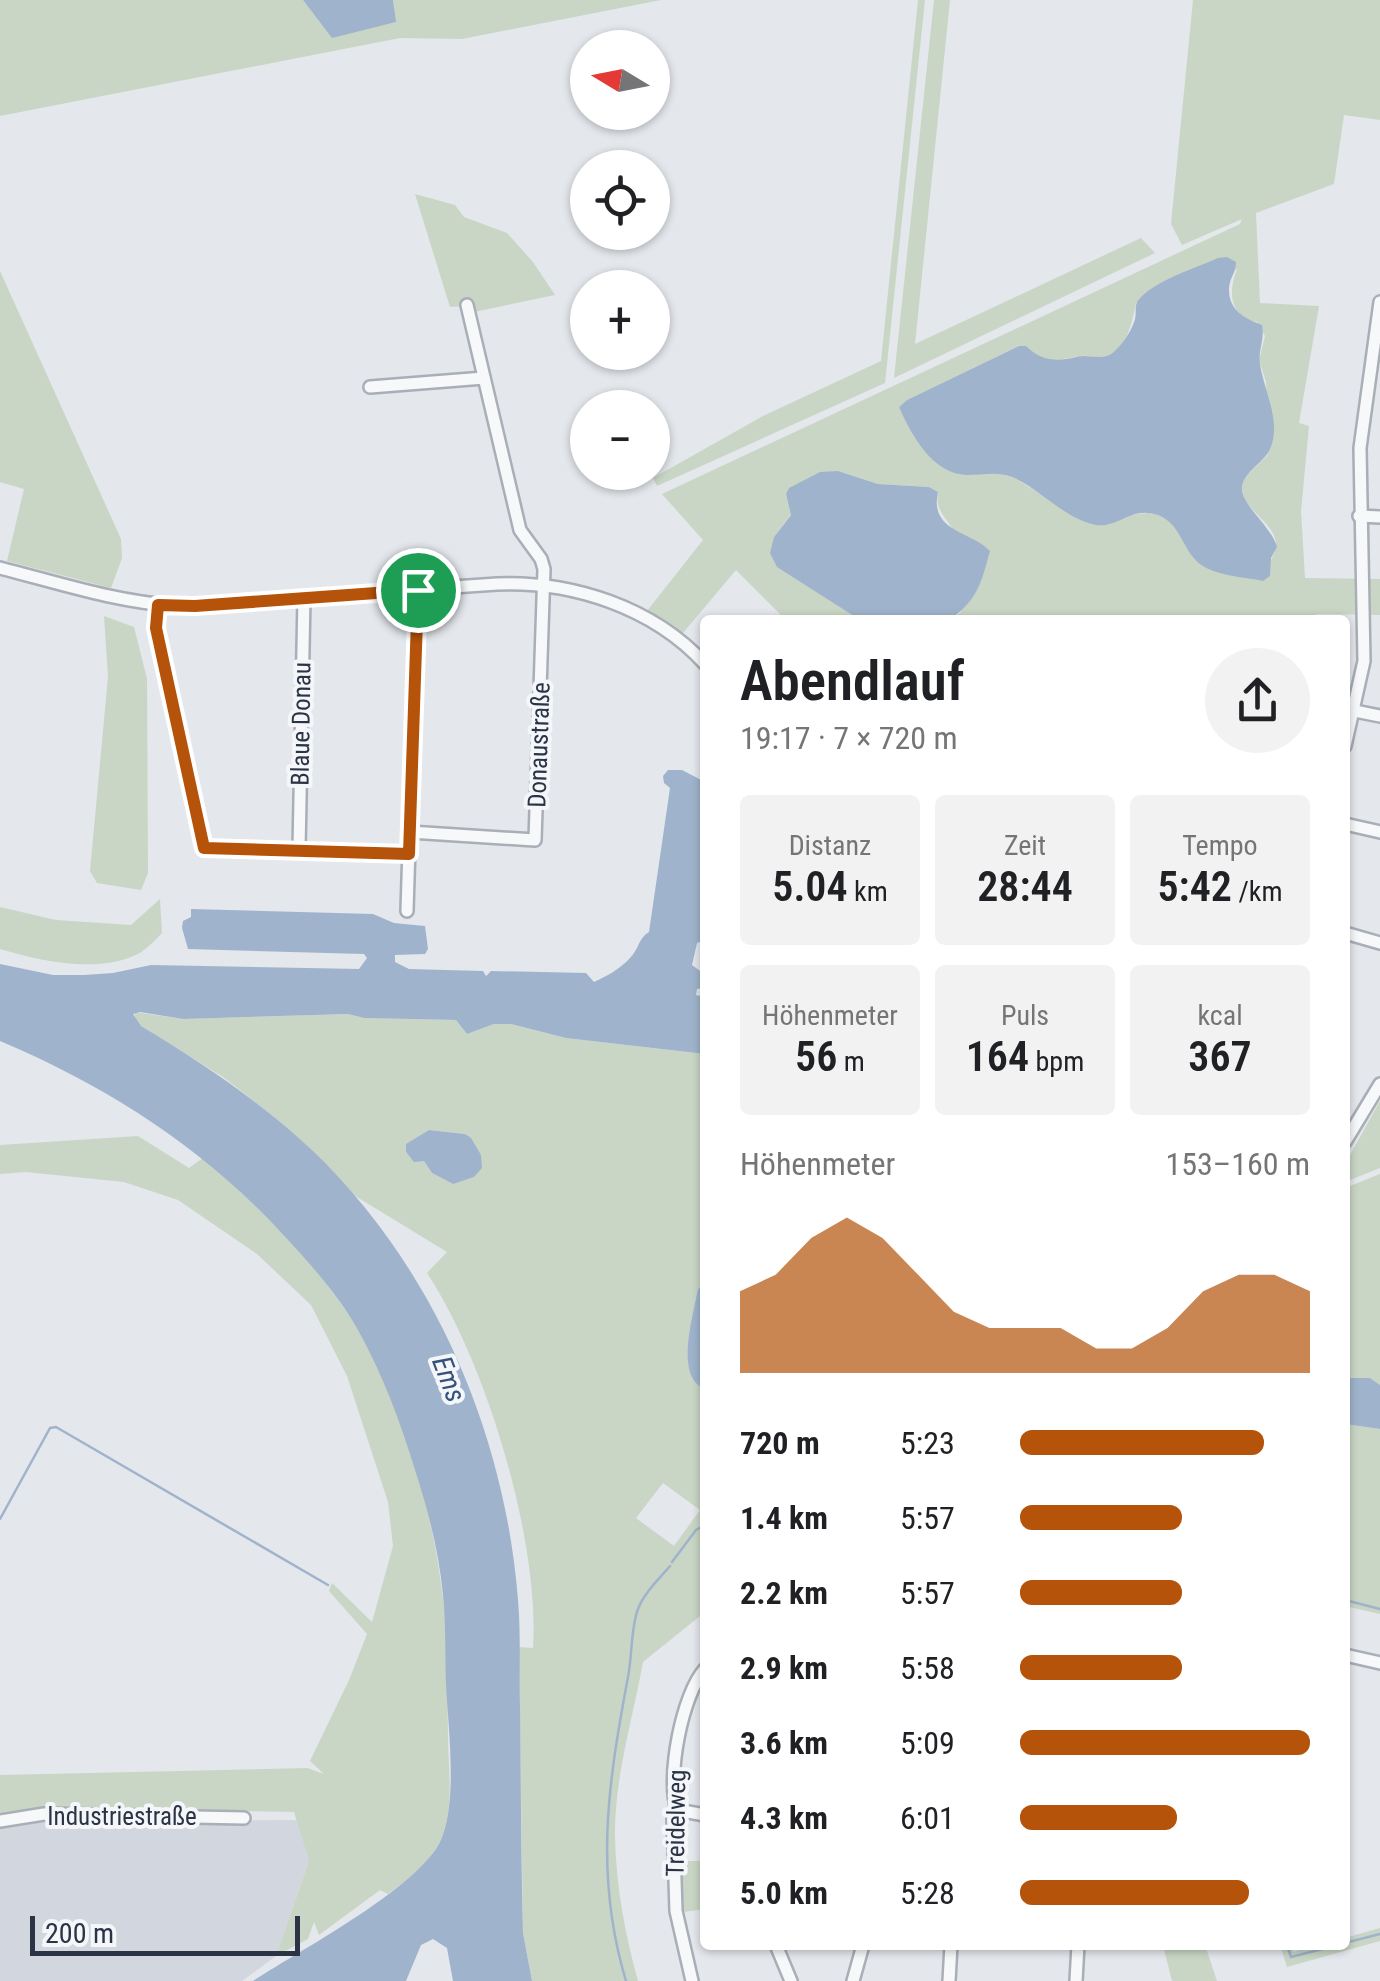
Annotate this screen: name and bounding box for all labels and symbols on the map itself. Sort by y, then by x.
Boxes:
north arrow [570,30,670,130]
pin [376,548,461,633]
street label: Blaue Donau [285,662,317,786]
street label: Donaustraße [522,682,556,808]
water label: Ems [425,1351,473,1407]
street label: Treidelweg [661,1769,691,1877]
street label: Industriestraße [47,1802,197,1831]
scale bar [30,1911,300,1956]

